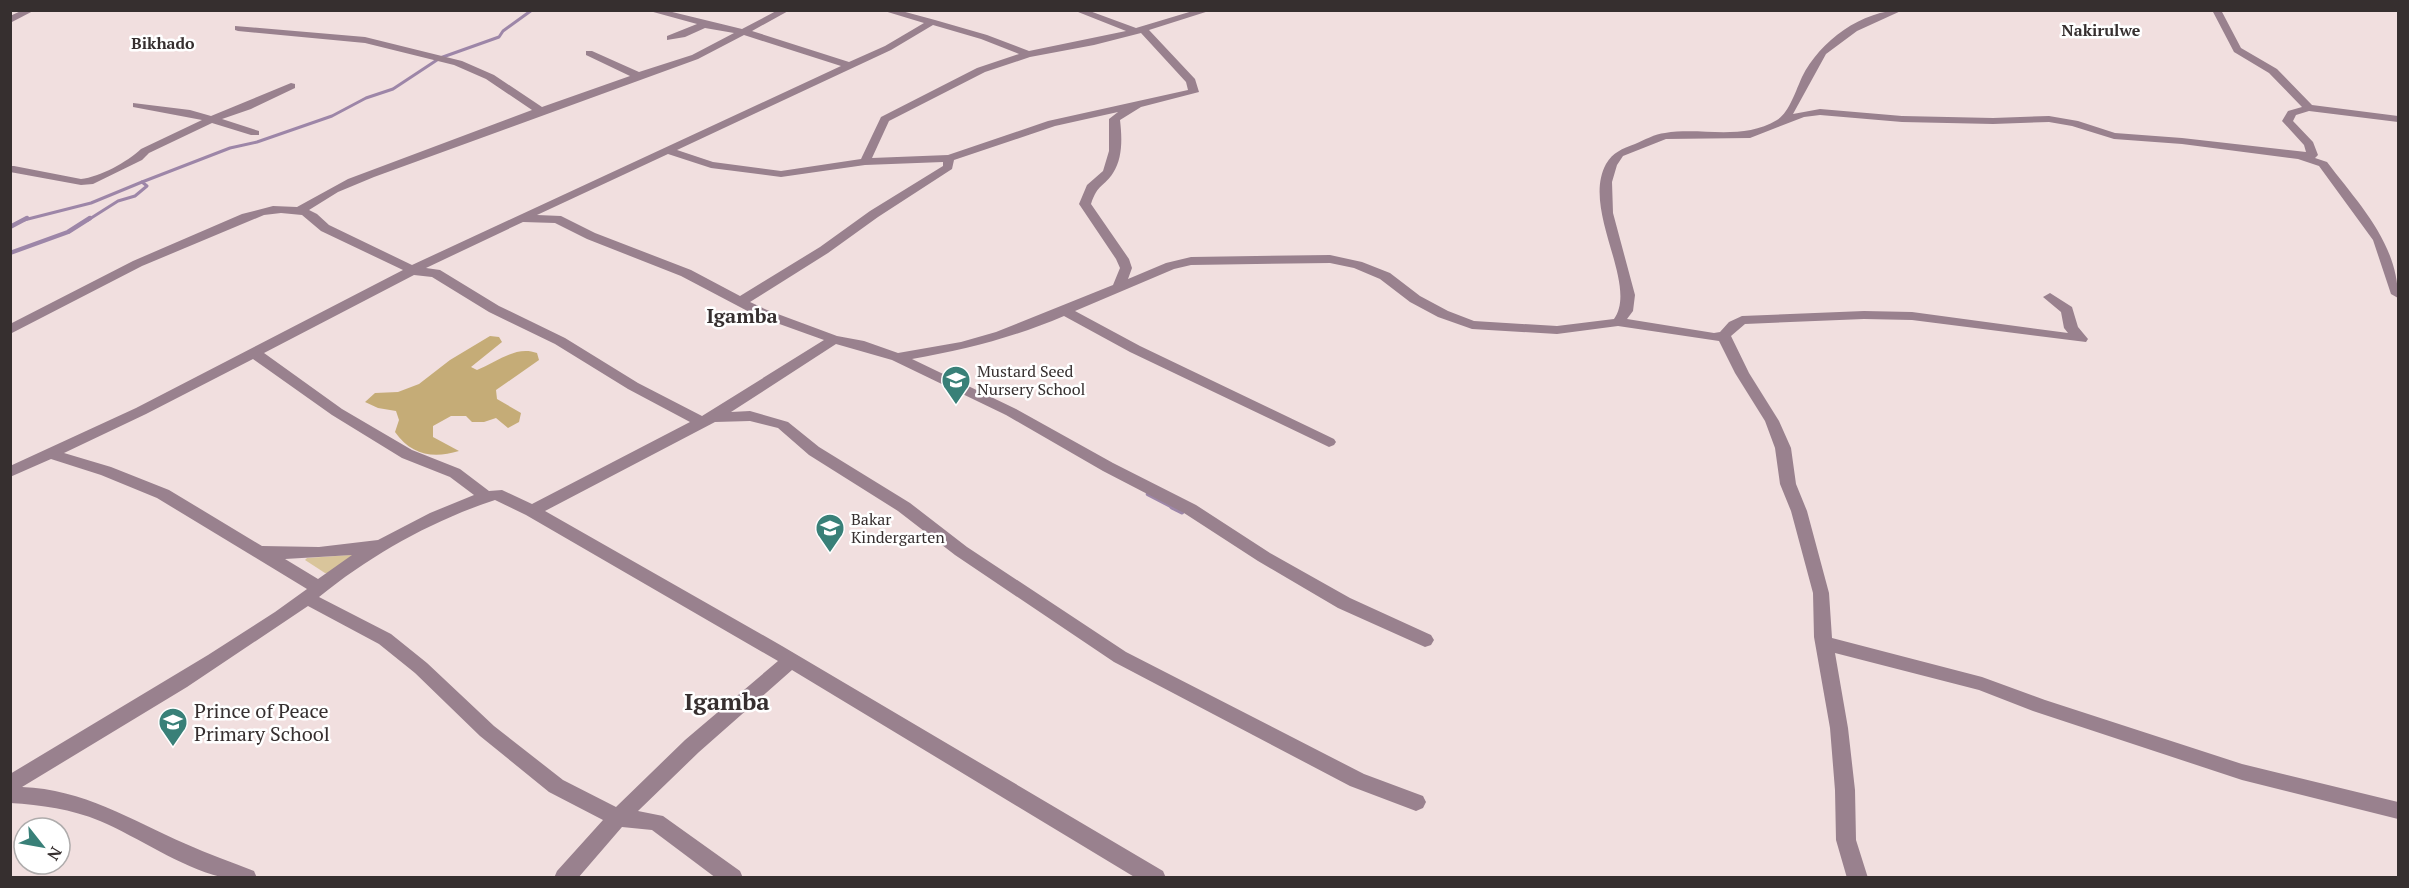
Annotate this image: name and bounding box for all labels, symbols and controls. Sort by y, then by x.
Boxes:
district label: Nakirulwe [2062,19,2141,41]
district label: Bikhado [131,32,195,54]
district label: Igamba [706,302,778,329]
place label: Mustard Seed Nursery School [977,360,1086,400]
school or university icon: Mustard Seed Nursery School [940,364,972,406]
place label: Bakar Kindergarten [851,508,945,548]
school or university icon: Bakar Kindergarten [814,512,846,554]
district label: Igamba [684,685,770,717]
place label: Prince of Peace Primary School [194,697,330,747]
school or university icon: Prince of Peace Primary School [157,706,189,748]
north arrow [12,816,72,876]
text: N [42,843,67,865]

